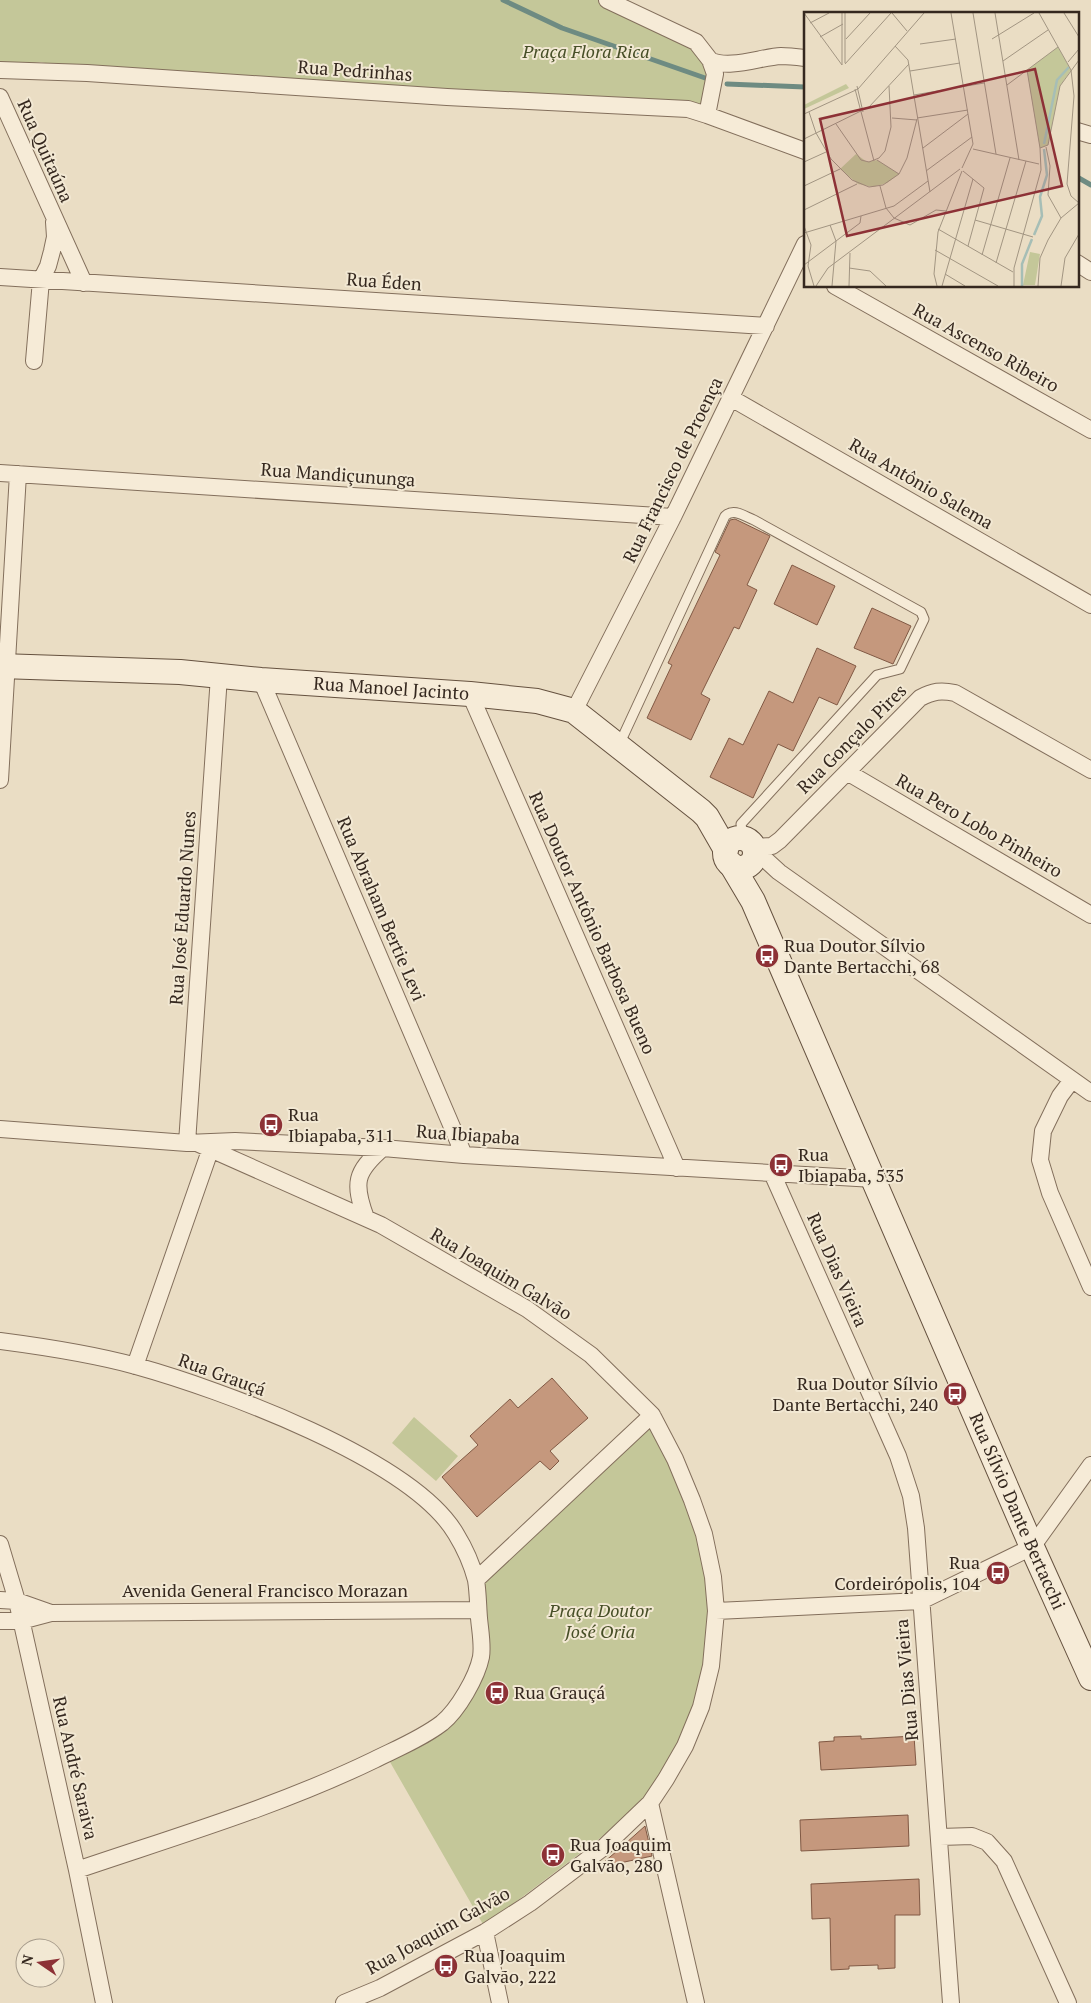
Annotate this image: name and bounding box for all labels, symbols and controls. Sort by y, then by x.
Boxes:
inset map [804,12,1078,288]
park label: Praça Flora Rica [521,39,650,63]
street label: Rua Pedrinhas [297,54,413,86]
street label: Rua Quitaúna [13,95,79,206]
street label: Rua Éden [346,266,423,296]
street label: Rua Ascenso Ribeiro [909,297,1064,397]
street label: Rua Francisco de Proença [617,373,728,566]
street label: Rua Antônio Salema [845,432,998,534]
street label: Rua Mandiçununga [260,457,416,491]
street label: Rua Manoel Jacinto [313,671,470,705]
street label: Rua Gonçalo Pires [791,678,911,798]
street label: Rua Pero Lobo Pinheiro [892,768,1067,883]
street label: Rua Doutor Antônio Barbosa Bueno [524,787,662,1058]
street label: Rua José Eduardo Nunes [163,810,201,1006]
street label: Rua Abraham Bertie Levi [332,813,432,1005]
place label: Rua Doutor Sílvio Dante Bertacchi, 68 [784,933,940,978]
bus stop icon: Rua Doutor Sílvio Dante Bertacchi, 68 [754,943,780,969]
place label: Rua Ibiapaba, 311 [288,1102,394,1147]
bus stop icon: Rua Ibiapaba, 311 [258,1112,284,1138]
street label: Rua Ibiapaba [415,1118,521,1150]
place label: Rua Ibiapaba, 535 [798,1142,904,1187]
bus stop icon: Rua Ibiapaba, 535 [768,1152,794,1178]
street label: Rua Dias Vieira [802,1209,874,1330]
street label: Rua Joaquim Galvão [426,1221,577,1325]
street label: Rua Grauçá [175,1347,269,1401]
place label: Rua Doutor Sílvio Dante Bertacchi, 240 [773,1371,938,1416]
bus stop icon: Rua Doutor Sílvio Dante Bertacchi, 240 [942,1381,968,1407]
street label: Rua Sílvio Dante Bertacchi [964,1409,1072,1613]
place label: Rua Cordeirópolis, 104 [834,1550,980,1595]
bus stop icon: Rua Cordeirópolis, 104 [985,1560,1011,1586]
street label: Avenida General Francisco Morazan [122,1578,408,1602]
park label: Praça Doutor José Oria [548,1598,652,1643]
street label: Rua Dias Vieira [889,1618,923,1742]
bus stop icon: Rua Grauçá [484,1680,510,1706]
place label: Rua Grauçá [514,1680,605,1704]
street label: Rua André Saraiva [48,1694,104,1842]
place label: Rua Joaquim Galvão, 280 [570,1832,672,1877]
bus stop icon: Rua Joaquim Galvão, 280 [540,1842,566,1868]
street label: Rua Joaquim Galvão [361,1881,514,1980]
north arrow [15,1938,65,1988]
place label: Rua Joaquim Galvão, 222 [464,1943,566,1988]
text: N [16,1952,37,1967]
bus stop icon: Rua Joaquim Galvão, 222 [433,1953,459,1979]

